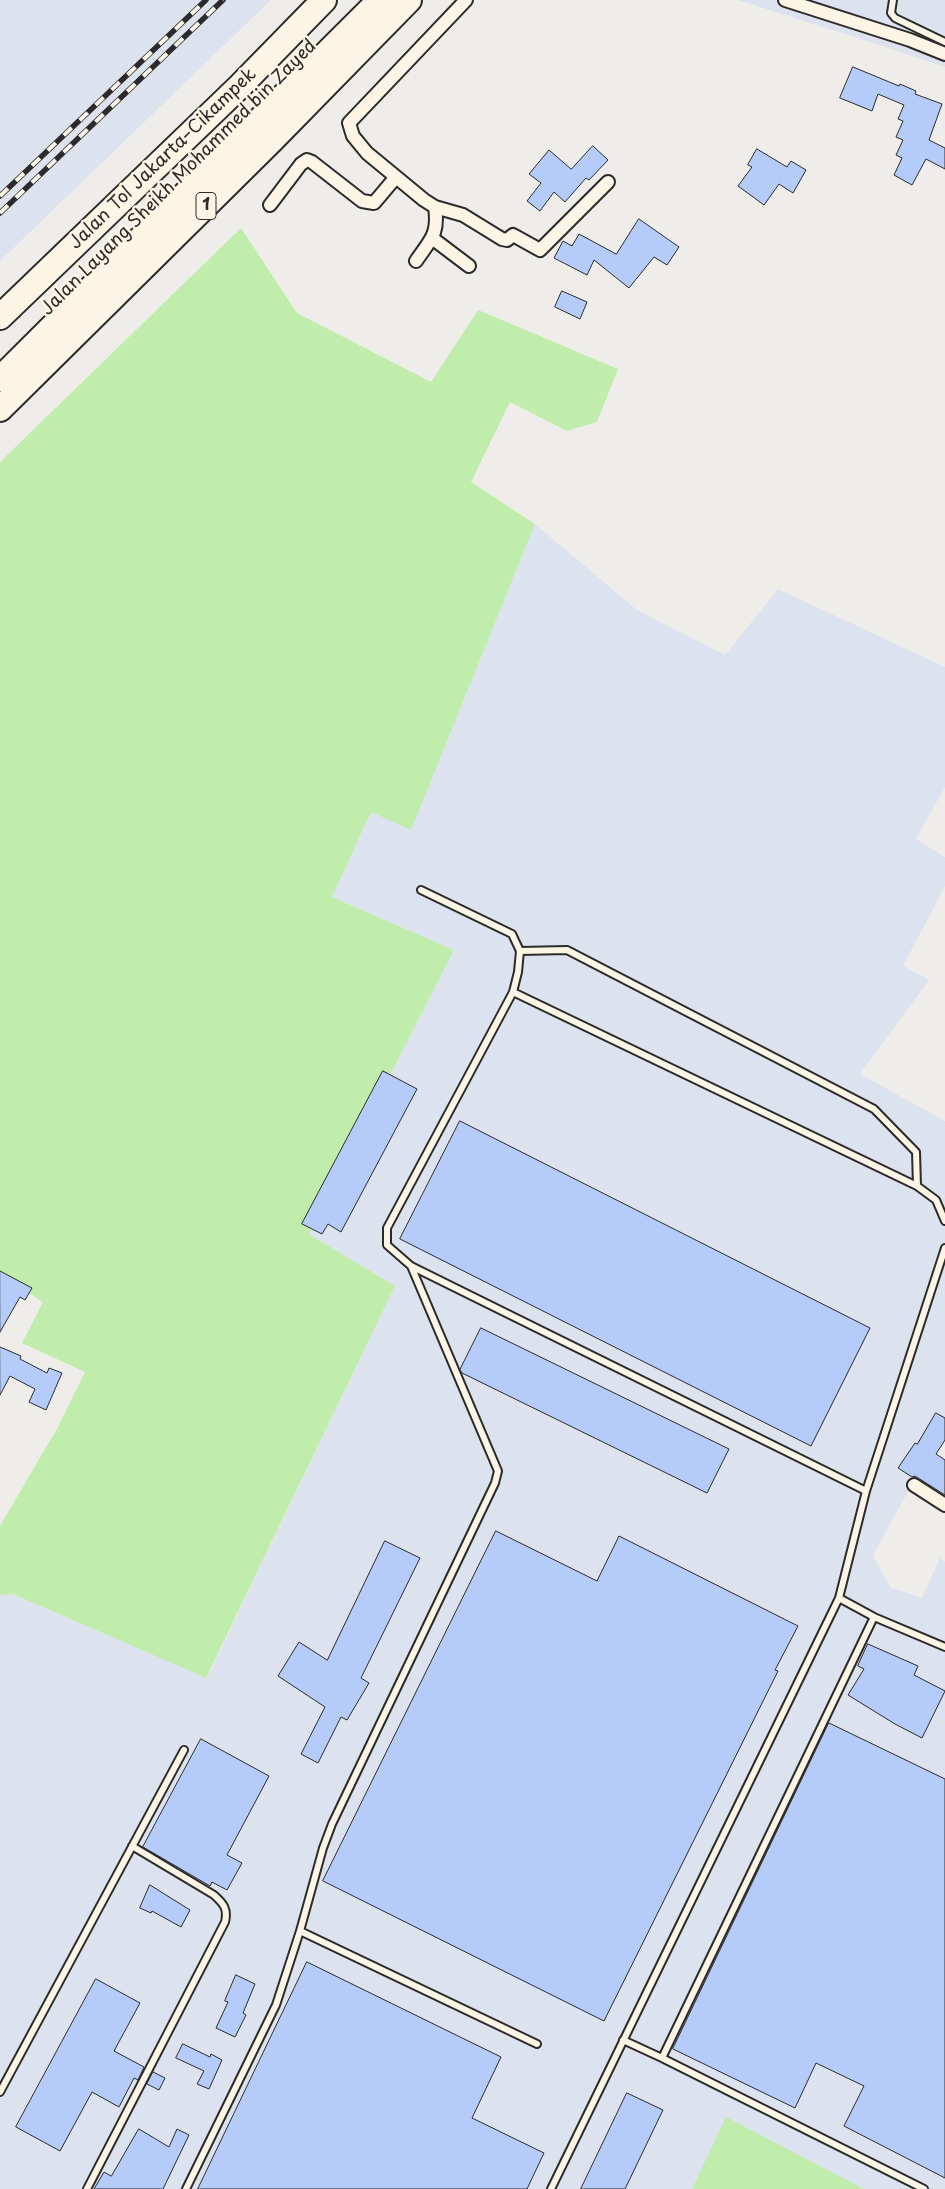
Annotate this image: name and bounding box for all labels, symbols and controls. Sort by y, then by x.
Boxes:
street label: Jalan Layang Sheikh Mohammed bin Zayed [37,36,321,320]
street label: Jalan Tol Jakarta–Cikampek [65,64,261,254]
road number: 1 [196,192,216,220]

